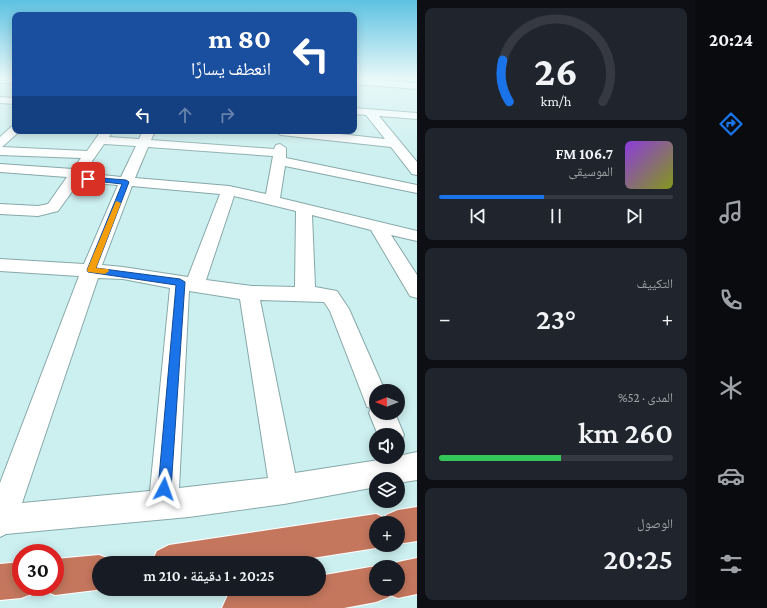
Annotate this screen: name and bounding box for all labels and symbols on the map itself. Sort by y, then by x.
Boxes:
pin [71,162,105,196]
north arrow [369,384,405,420]
position arrow [143,468,185,510]
speed limit sign: 30 [12,544,64,596]

